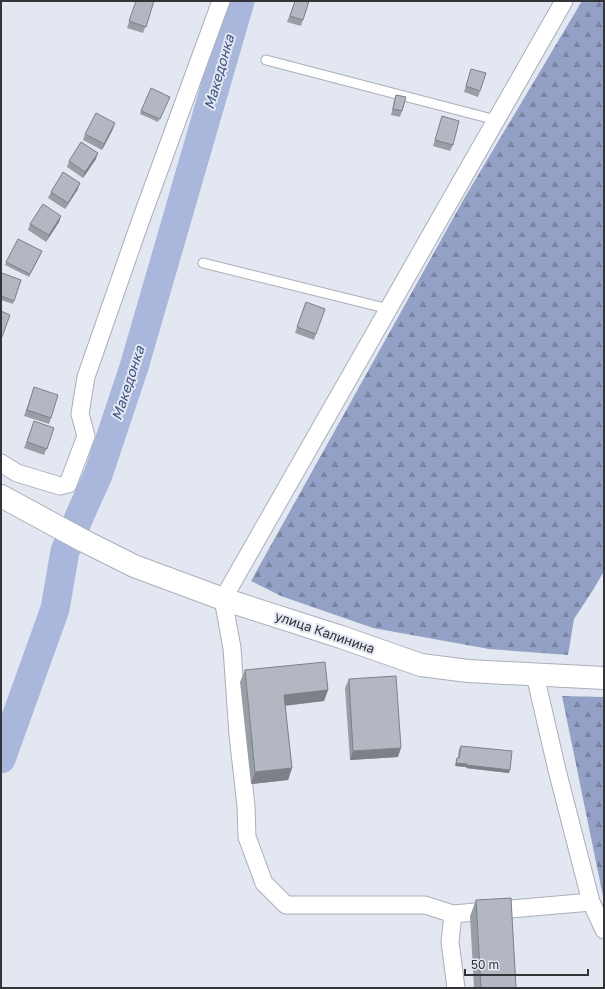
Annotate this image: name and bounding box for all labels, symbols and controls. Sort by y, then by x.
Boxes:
water label: Македонка [200,32,238,111]
water label: Македонка [108,343,148,422]
street label: улица Калинина [273,607,377,657]
scale bar [465,951,588,977]
text: 50 m [471,957,499,972]

